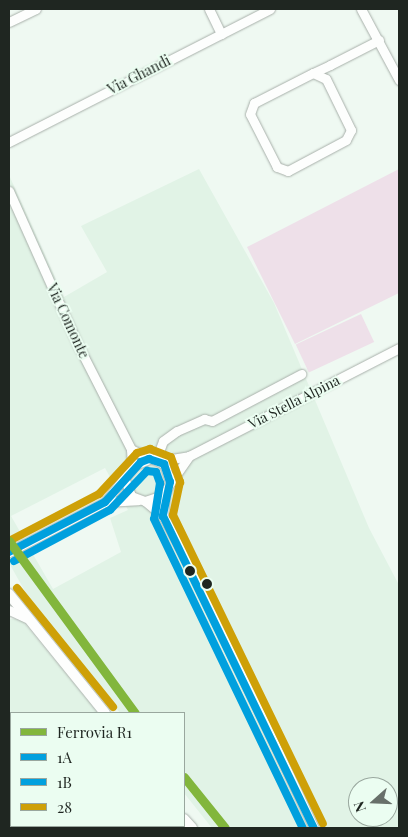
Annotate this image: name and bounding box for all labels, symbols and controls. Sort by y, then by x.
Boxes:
street label: Via Ghandi [105,52,173,98]
street label: Via Comonte [43,281,93,361]
street label: Via Stella Alpina [245,371,343,433]
unlabelled marker [185,566,195,576]
unlabelled marker [202,579,212,589]
legend [10,712,185,827]
text: Ferrovia R1 [57,722,132,742]
text: 1A [57,747,72,767]
text: 1B [57,772,72,792]
north arrow [348,777,398,827]
text: 28 [57,797,72,817]
text: N [349,799,370,815]

